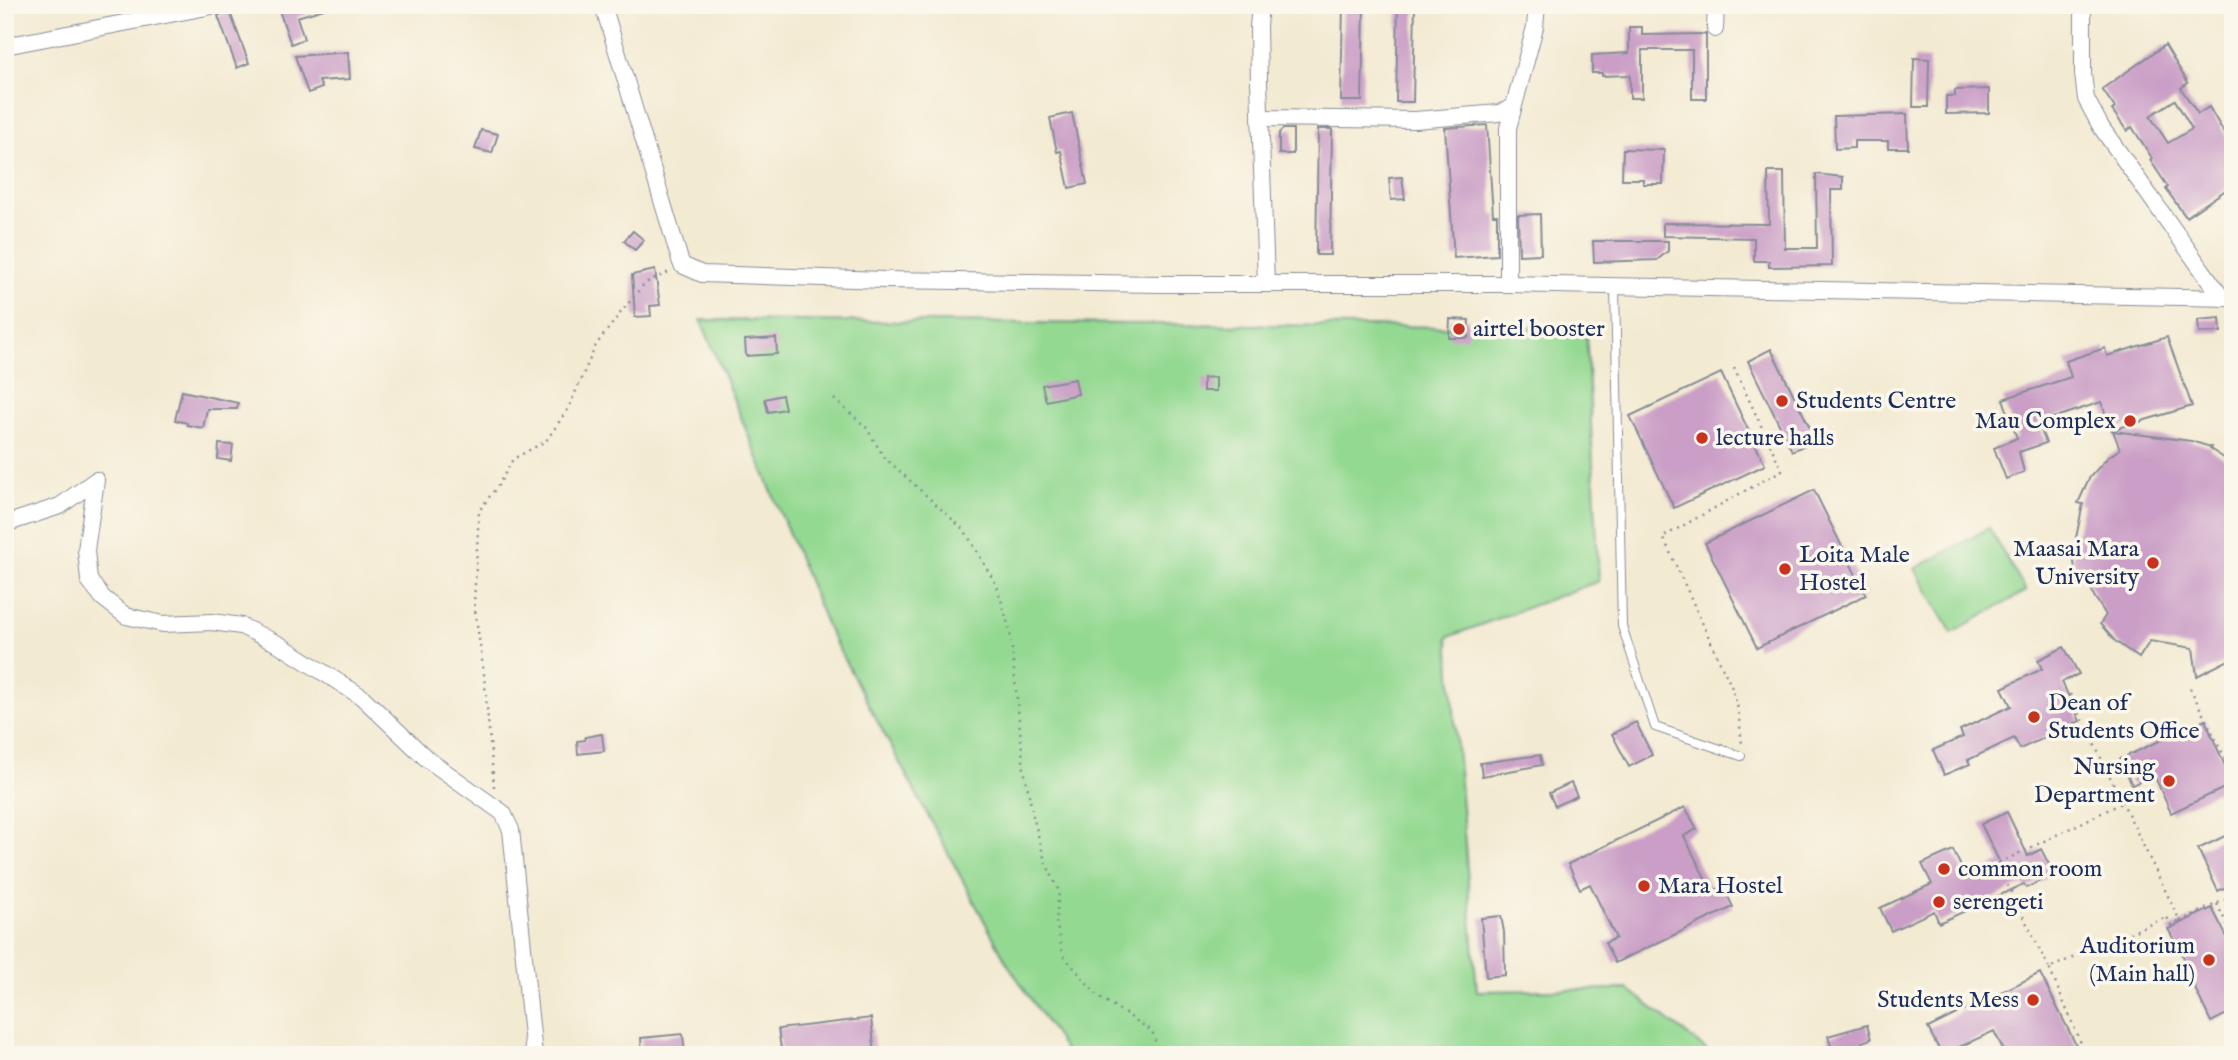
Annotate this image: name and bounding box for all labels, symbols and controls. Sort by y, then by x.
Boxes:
place label: airtel booster [1473,314,1605,345]
marker: airtel booster [1451,321,1467,337]
place label: Students Centre [1796,386,1956,417]
marker: Students Centre [1774,393,1790,409]
place label: Mau Complex [1975,406,2116,437]
marker: Mau Complex [2122,413,2138,429]
place label: lecture halls [1716,423,1834,454]
marker: lecture halls [1694,430,1710,446]
place label: Maasai Mara University [2013,534,2140,593]
place label: Loita Male Hostel [1799,540,1910,599]
marker: Maasai Mara University [2145,555,2161,571]
marker: Loita Male Hostel [1777,561,1793,577]
place label: Dean of Students Office [2048,688,2199,747]
marker: Dean of Students Office [2026,709,2042,725]
place label: Nursing Department [2034,752,2156,811]
marker: Nursing Department [2161,773,2177,789]
place label: common room [1958,854,2102,885]
marker: common room [1936,861,1952,877]
place label: Mara Hostel [1658,871,1783,902]
marker: Mara Hostel [1636,878,1652,894]
place label: serengeti [1953,887,2044,918]
marker: serengeti [1931,894,1947,910]
place label: Auditorium (Main hall) [2079,931,2195,990]
marker: Auditorium (Main hall) [2201,952,2217,968]
place label: Students Mess [1877,985,2019,1016]
marker: Students Mess [2025,992,2041,1008]

